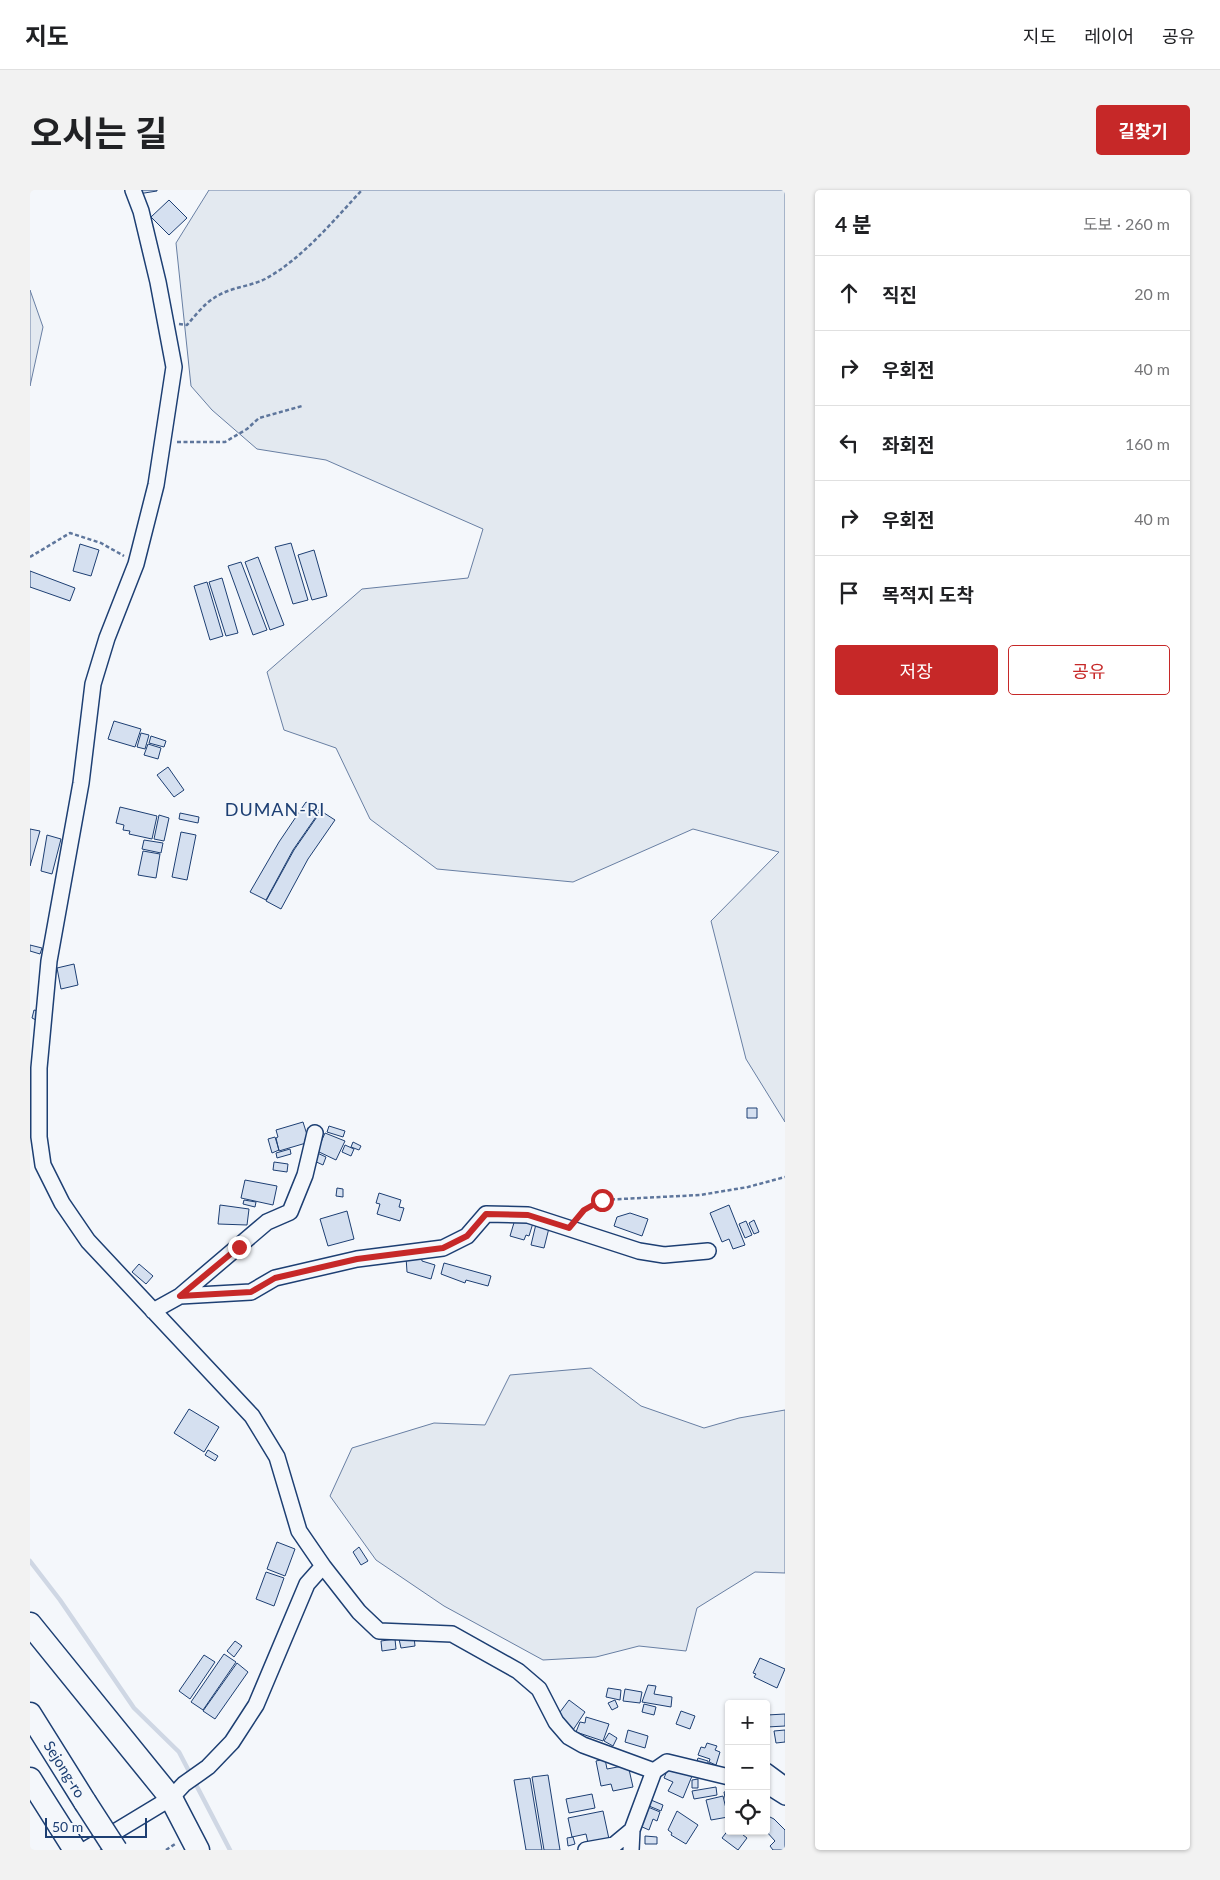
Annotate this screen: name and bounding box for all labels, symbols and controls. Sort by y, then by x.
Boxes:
text: 지도 [25,21,69,50]
text: 지도 [1023,25,1056,47]
text: 레이어 [1084,25,1134,47]
text: 공유 [1162,25,1195,47]
button: 길찾기 [1096,105,1190,155]
text: 오시는 길 [30,111,167,153]
text: 4 분 [835,211,872,236]
text: 도보 · 260 m [1083,214,1170,233]
icon: ahead [835,279,863,307]
text: 직진 [882,283,917,306]
text: 20 m [1134,284,1170,303]
icon: right [835,354,863,382]
text: 우회전 [882,358,934,381]
text: 40 m [1134,359,1170,378]
icon: left [835,429,863,457]
text: 좌회전 [882,433,934,456]
text: 160 m [1125,434,1170,453]
icon: right [835,504,863,532]
text: 우회전 [882,508,934,531]
text: 40 m [1134,509,1170,528]
icon: arrive [835,579,863,607]
text: 목적지 도착 [882,583,974,606]
button: 저장 [835,645,998,695]
button: 공유 [1008,645,1170,695]
district label: DUMAN-RI [225,798,325,820]
route start [591,1189,614,1212]
route end [228,1236,251,1259]
map controls [725,1700,770,1835]
button: + [725,1700,770,1745]
street label: Sejong-ro [41,1737,89,1801]
button: − [725,1745,770,1790]
button: locate [725,1790,770,1835]
scale bar [45,1815,148,1838]
text: 50 m [52,1818,83,1835]

